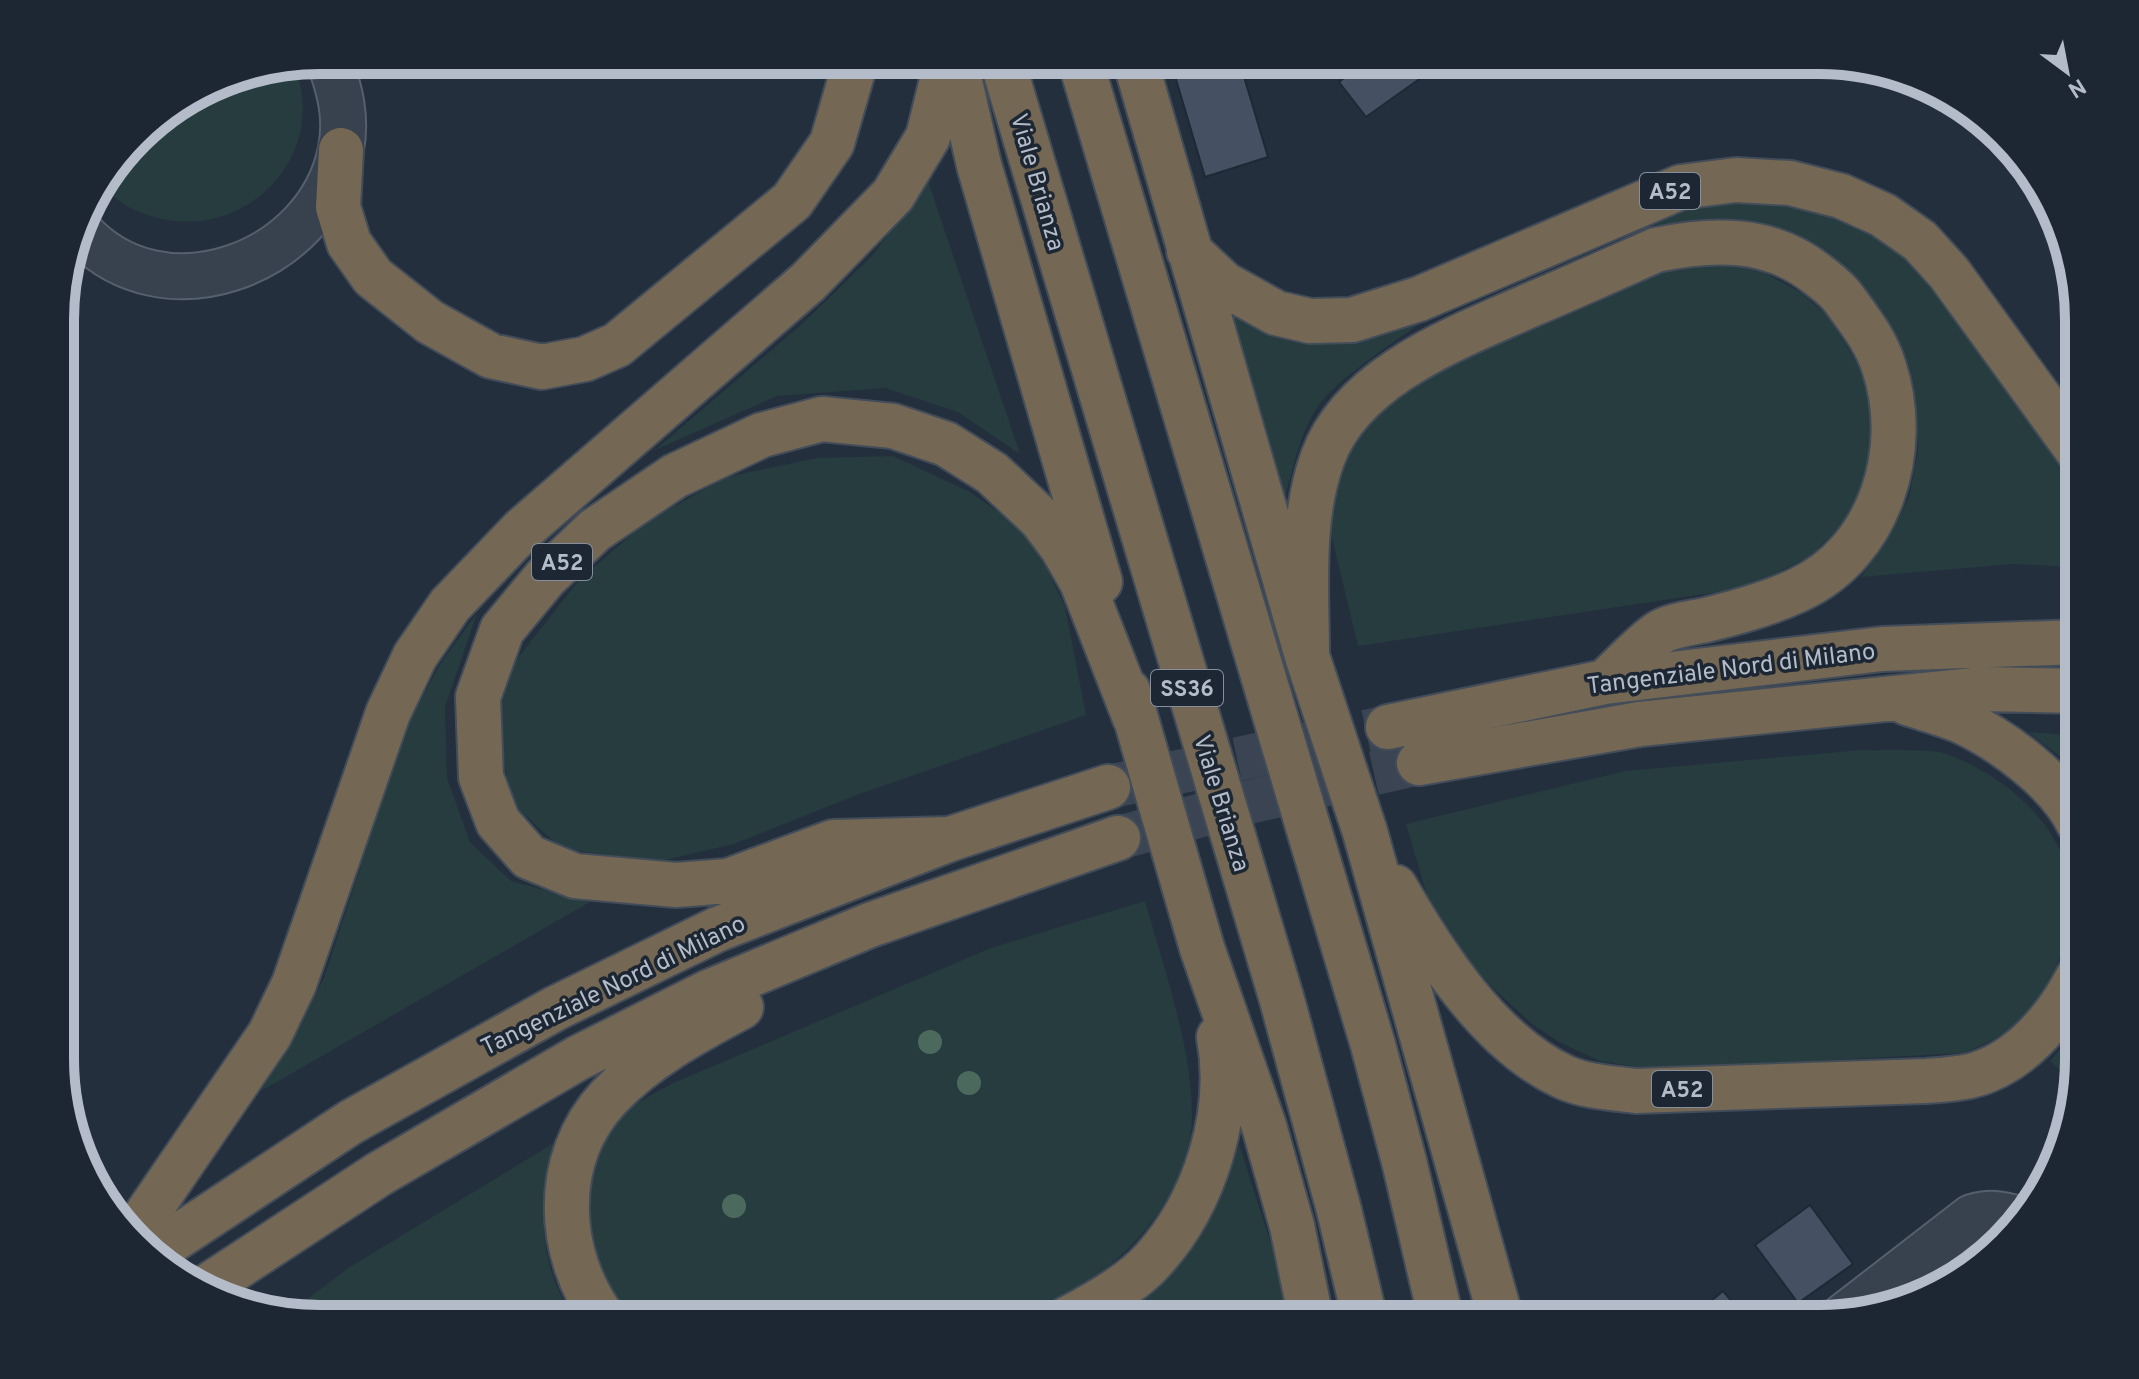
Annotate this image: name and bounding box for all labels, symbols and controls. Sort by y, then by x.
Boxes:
north arrow [2027,32,2107,112]
text: N [2062,71,2090,102]
street label: Viale Brianza [1002,110,1070,255]
road number: A52 [1640,173,1700,209]
road number: A52 [532,544,592,580]
street label: Tangenziale Nord di Milano [1585,637,1877,703]
road number: SS36 [1151,670,1223,706]
street label: Viale Brianza [1185,732,1255,876]
street label: Tangenziale Nord di Milano [477,910,751,1064]
road number: A52 [1652,1071,1712,1107]

